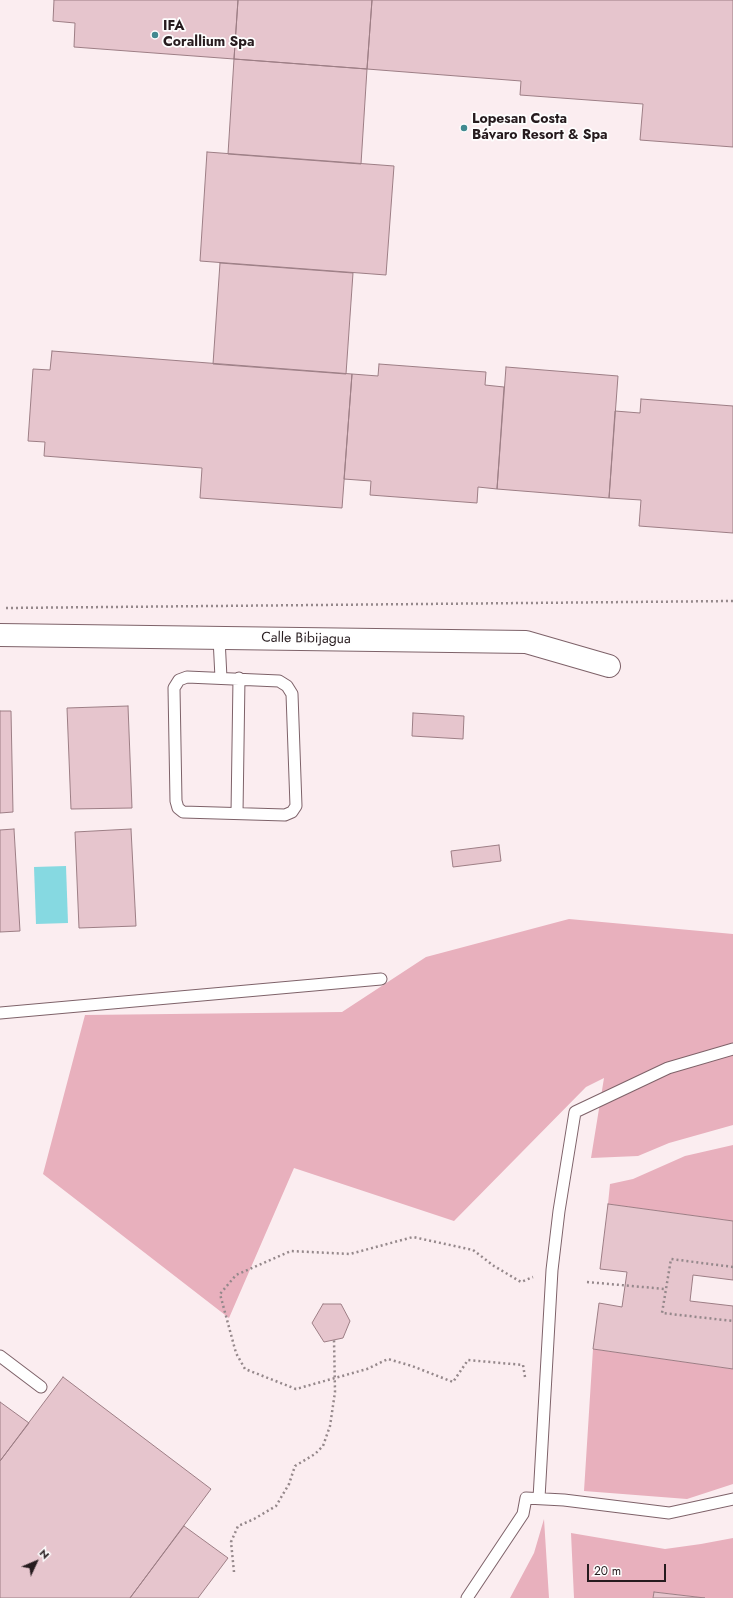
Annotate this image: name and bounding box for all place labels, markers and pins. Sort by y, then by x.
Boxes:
place label: IFA Corallium Spa [163,19,254,52]
marker: IFA Corallium Spa [150,30,160,40]
place label: Lopesan Costa Bávaro Resort & Spa [472,112,608,144]
marker: Lopesan Costa Bávaro Resort & Spa [459,123,469,133]

